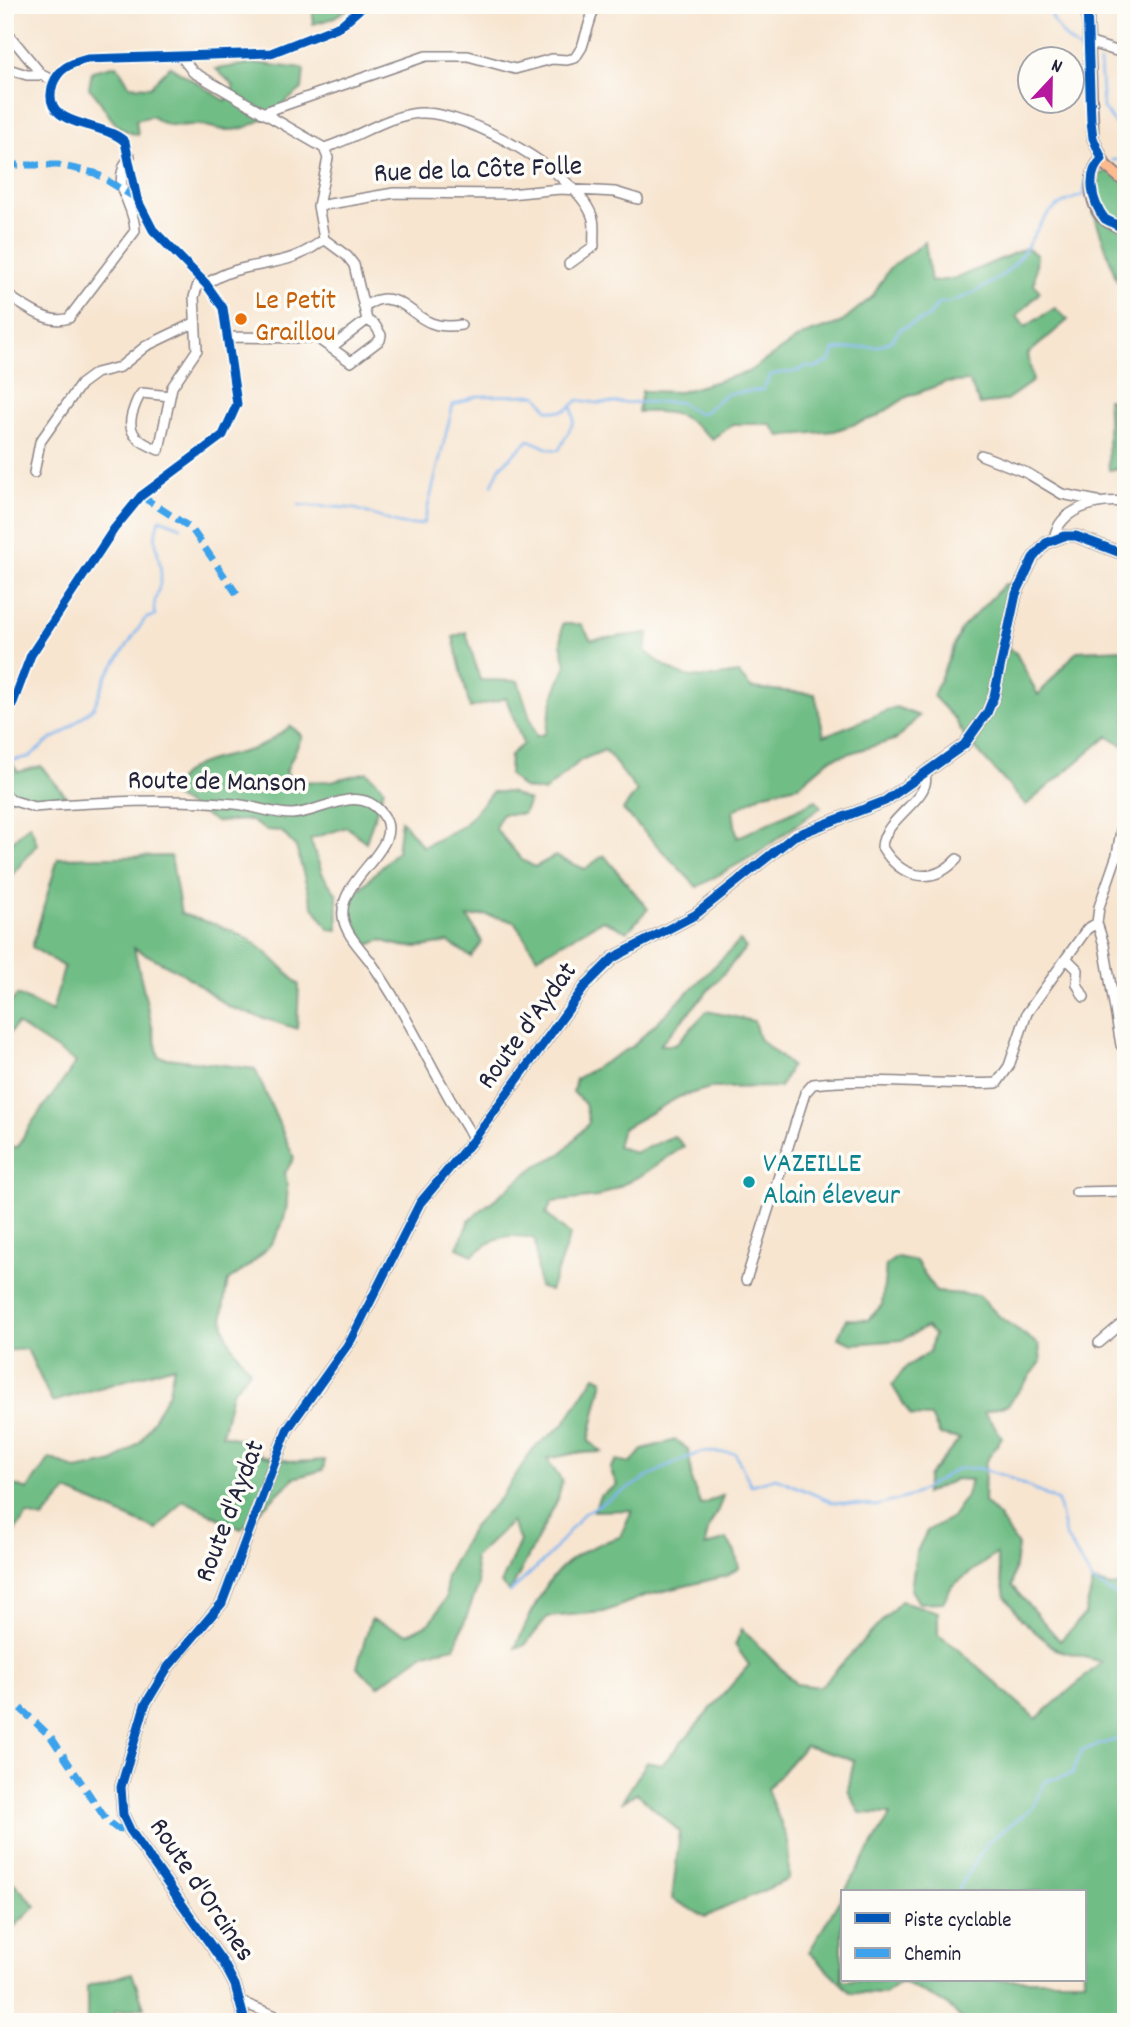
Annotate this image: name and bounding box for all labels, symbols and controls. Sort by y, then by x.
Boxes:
north arrow [1016,46,1086,116]
text: N [1047,53,1065,82]
street label: Rue de la Côte Folle [373,148,583,196]
place label: Le Petit Graillou [255,283,336,355]
marker: Le Petit Graillou [233,311,249,327]
street label: Route de Manson [127,762,307,806]
street label: Route d'Aydat [469,955,589,1099]
place label: VAZEILLE Alain éleveur [763,1146,901,1218]
marker: VAZEILLE Alain éleveur [741,1174,757,1190]
street label: Route d'Aydat [187,1435,277,1589]
street label: Route d'Orcines [137,1811,263,1971]
legend [841,1890,1086,1982]
text: Piste cyclable [904,1907,1012,1937]
text: Chemin [904,1941,961,1971]

